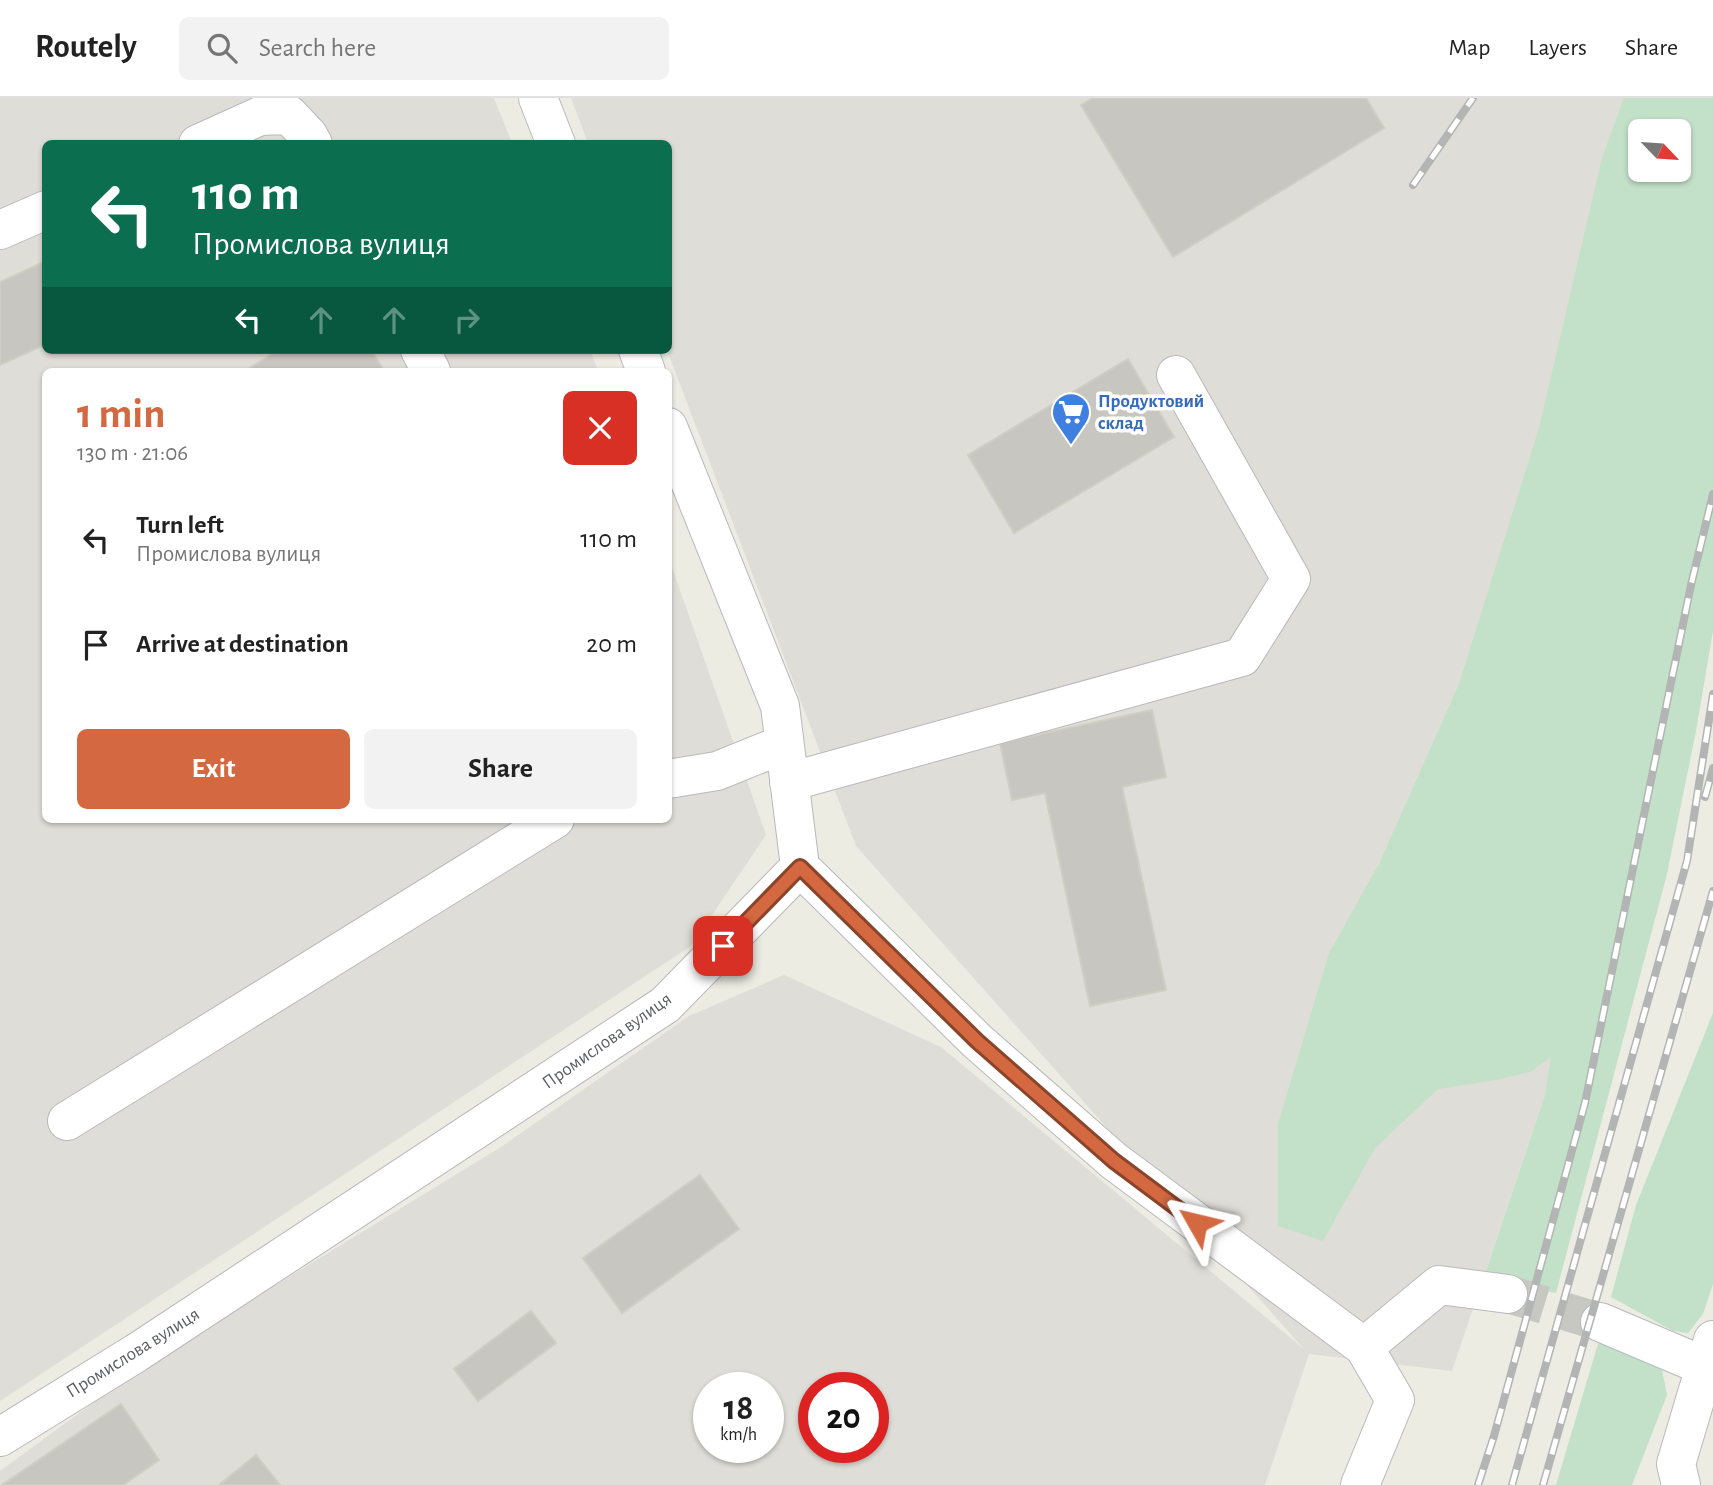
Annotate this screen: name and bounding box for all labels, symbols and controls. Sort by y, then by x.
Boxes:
search box [179,17,669,80]
icon: search [203,29,241,67]
text: Routely [35,31,137,64]
text: Search here [259,35,376,61]
text: Map [1448,36,1490,60]
text: Layers [1528,36,1587,60]
text: Share [1625,36,1678,60]
north arrow [1628,119,1690,182]
map controls [1628,119,1691,182]
icon: left [77,168,168,259]
text: 110 m [192,170,300,219]
text: Промислова вулиця [192,228,450,260]
icon: left [229,301,267,339]
icon: ahead [302,301,340,339]
icon: ahead [375,301,413,339]
icon: right [448,301,486,339]
button: close [563,391,637,465]
supermarket icon: Продуктовий склад [1050,391,1092,446]
place label: Продуктовий склад [1098,392,1204,433]
text: 1 min [77,393,166,435]
text: 130 m · 21:06 [77,442,188,465]
text: Turn left [136,512,224,538]
icon: left [77,521,115,559]
text: 110 m [580,526,637,552]
text: Промислова вулиця [136,543,321,566]
icon: arrive [77,626,115,664]
text: Arrive at destination [136,631,349,657]
text: 20 m [586,631,637,657]
button: Exit [77,729,350,809]
button: Share [364,729,637,809]
pin [693,916,753,976]
icon: arrive [704,927,742,965]
street label: Промислова вулиця [539,989,675,1093]
position arrow [1160,1186,1234,1260]
street label: Промислова вулиця [63,1304,203,1402]
speed limit sign: 20 [798,1372,889,1463]
text: 18 [724,1391,753,1426]
text: km/h [720,1426,757,1444]

